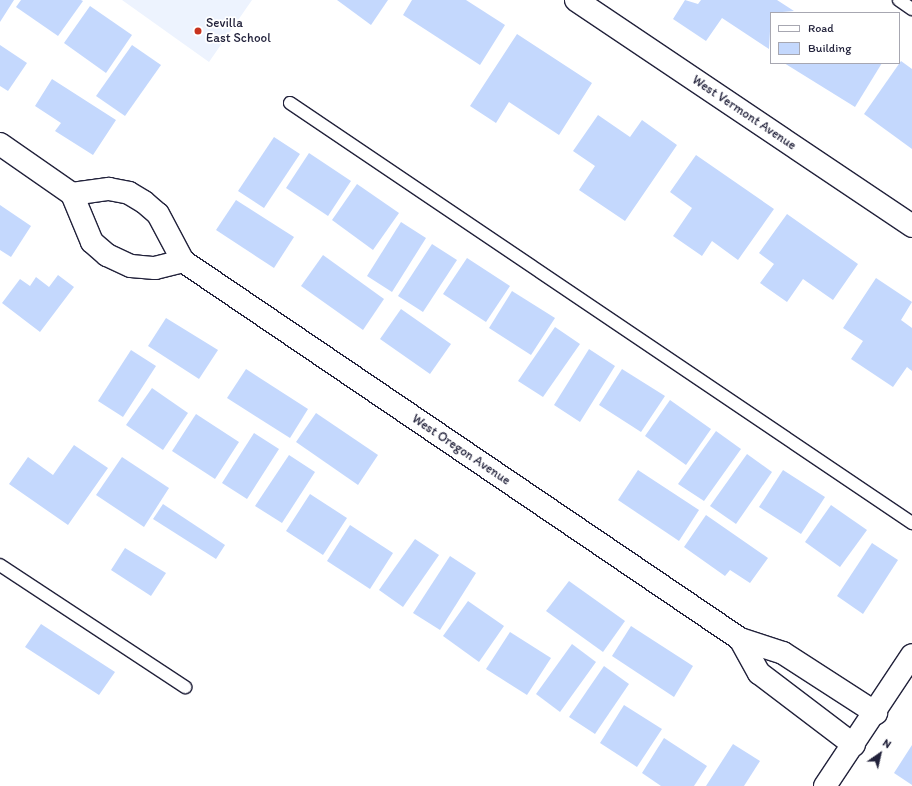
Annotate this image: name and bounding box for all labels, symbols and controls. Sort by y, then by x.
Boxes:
legend [770,12,900,64]
place label: Sevilla East School [206,16,271,47]
text: Road [808,21,834,35]
marker: Sevilla East School [193,26,203,36]
text: Building [808,41,851,55]
street label: West Vermont Avenue [689,72,799,154]
street label: West Oregon Avenue [409,411,513,489]
north arrow [860,734,900,774]
text: N [880,736,894,751]

